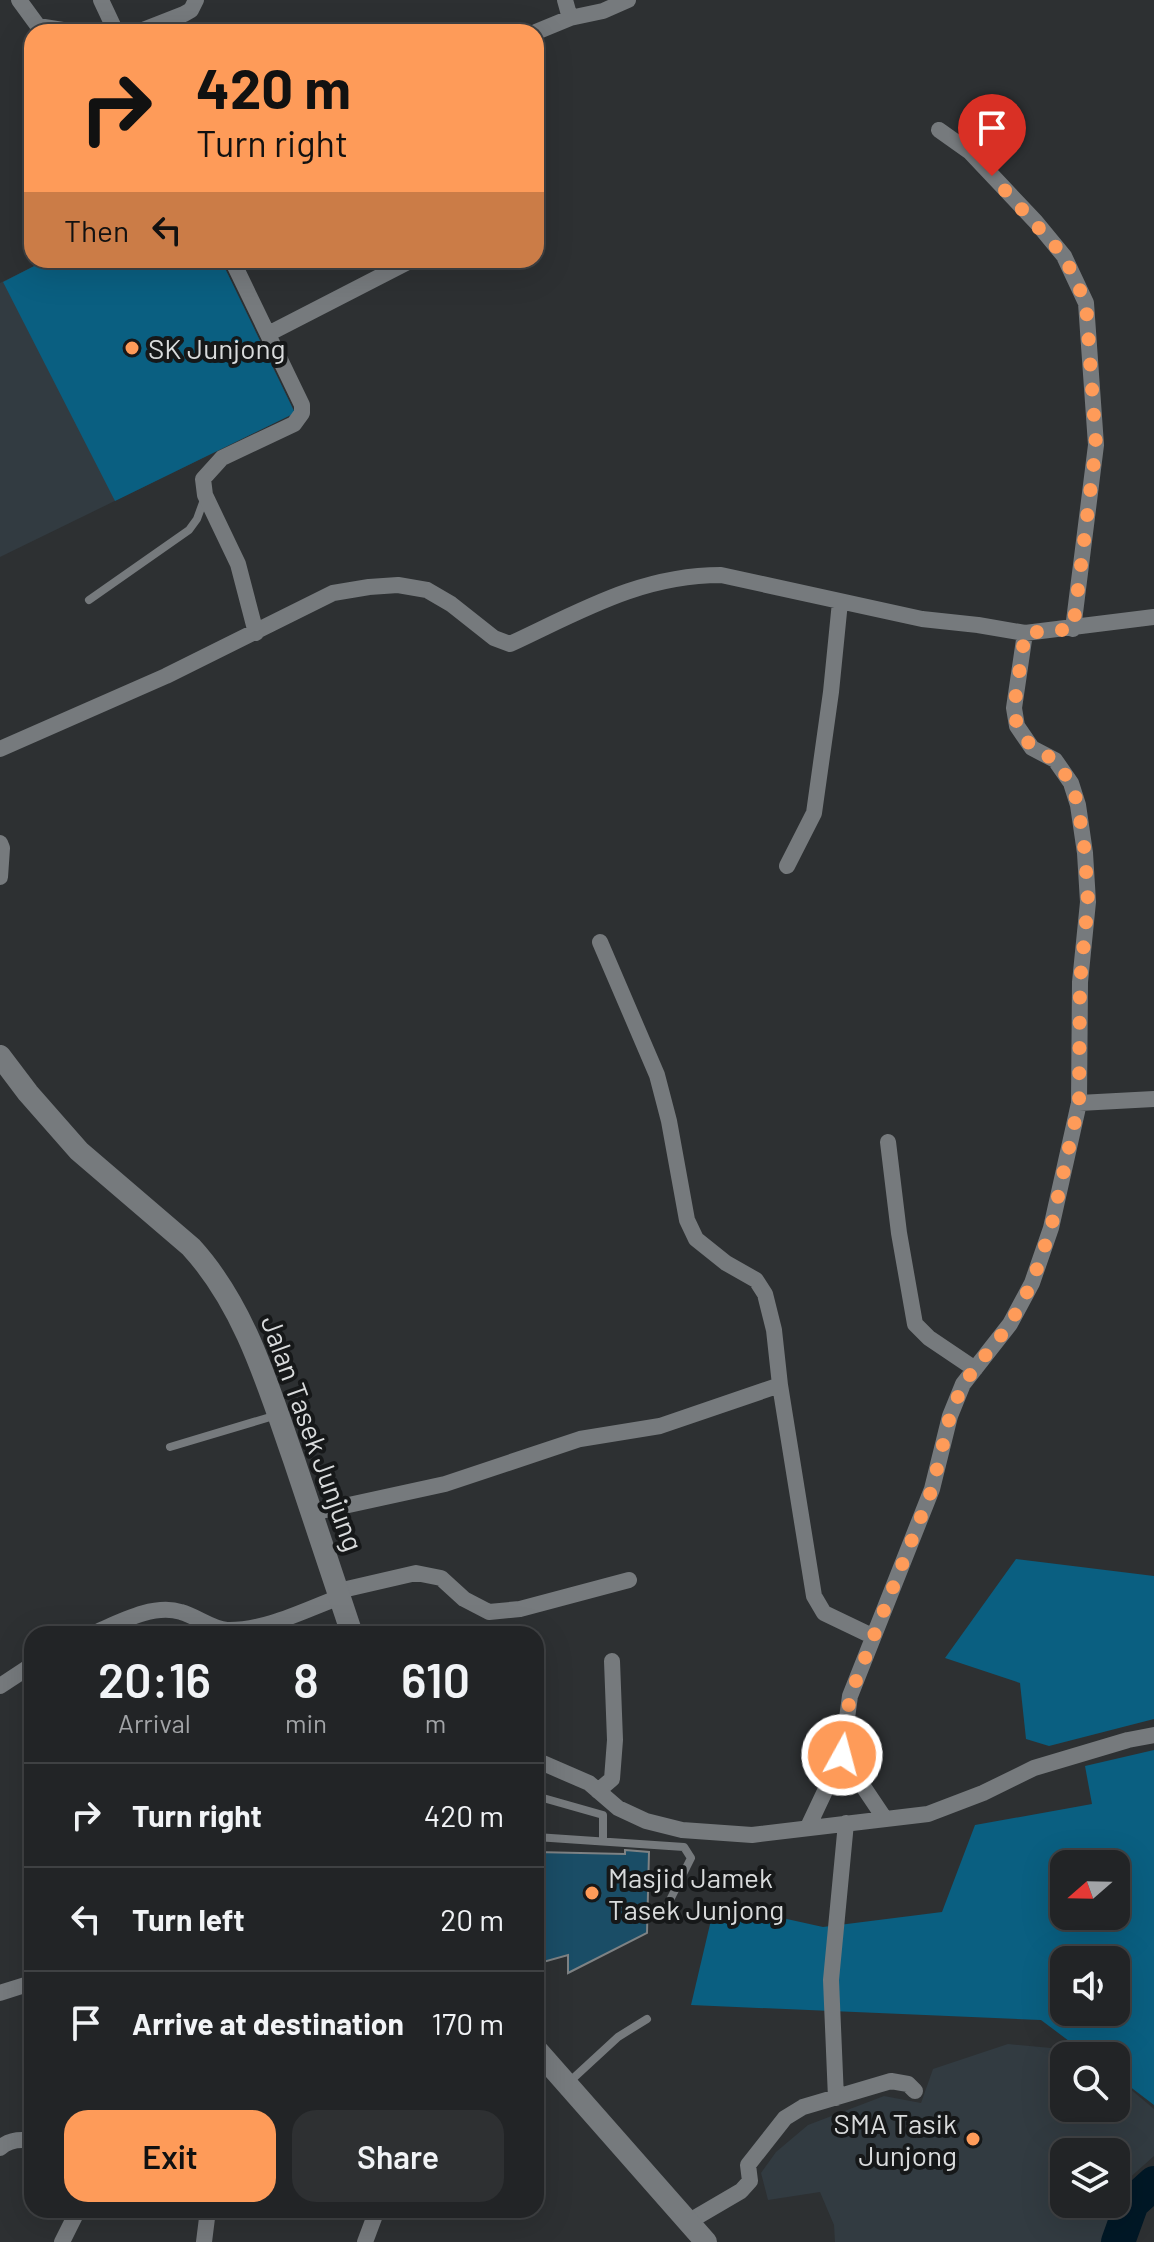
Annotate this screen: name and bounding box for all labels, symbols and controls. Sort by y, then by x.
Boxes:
text: 420 m [196,53,351,120]
icon: right [64,56,168,160]
pin [958,94,1026,176]
icon: arrive [970,106,1014,150]
text: Turn right [196,121,348,164]
icon: left [145,208,189,252]
text: Then [64,212,129,248]
place label: SK Junjong [148,331,286,365]
marker: SK Junjong [123,339,141,357]
street label: Jalan Tasek Junjung [255,1311,371,1555]
text: 20:16 [98,1650,211,1708]
text: 8 [293,1650,319,1708]
text: 610 [401,1650,470,1708]
text: Arrival [118,1707,191,1738]
text: min [285,1707,327,1738]
text: m [425,1707,446,1738]
position arrow [800,1713,884,1797]
icon: right [64,1793,108,1837]
text: Turn right [132,1797,262,1833]
text: 420 m [424,1797,504,1833]
north arrow [1050,1850,1130,1930]
map controls [1050,1850,1130,2218]
place label: Masjid Jamek Tasek Junjong [608,1860,784,1926]
marker: Masjid Jamek Tasek Junjong [583,1884,601,1902]
icon: left [64,1897,108,1941]
text: Turn left [132,1901,245,1937]
text: 20 m [440,1901,504,1937]
button: sound [1050,1946,1130,2026]
icon: arrive [64,2001,108,2045]
text: Arrive at destination [132,2005,404,2041]
text: 170 m [432,2005,504,2041]
button: search [1050,2042,1130,2122]
place label: SMA Tasik Junjong [834,2106,957,2172]
button: Exit [64,2110,276,2202]
button: Share [292,2110,504,2202]
marker: SMA Tasik Junjong [964,2130,982,2148]
button: layers [1050,2138,1130,2218]

